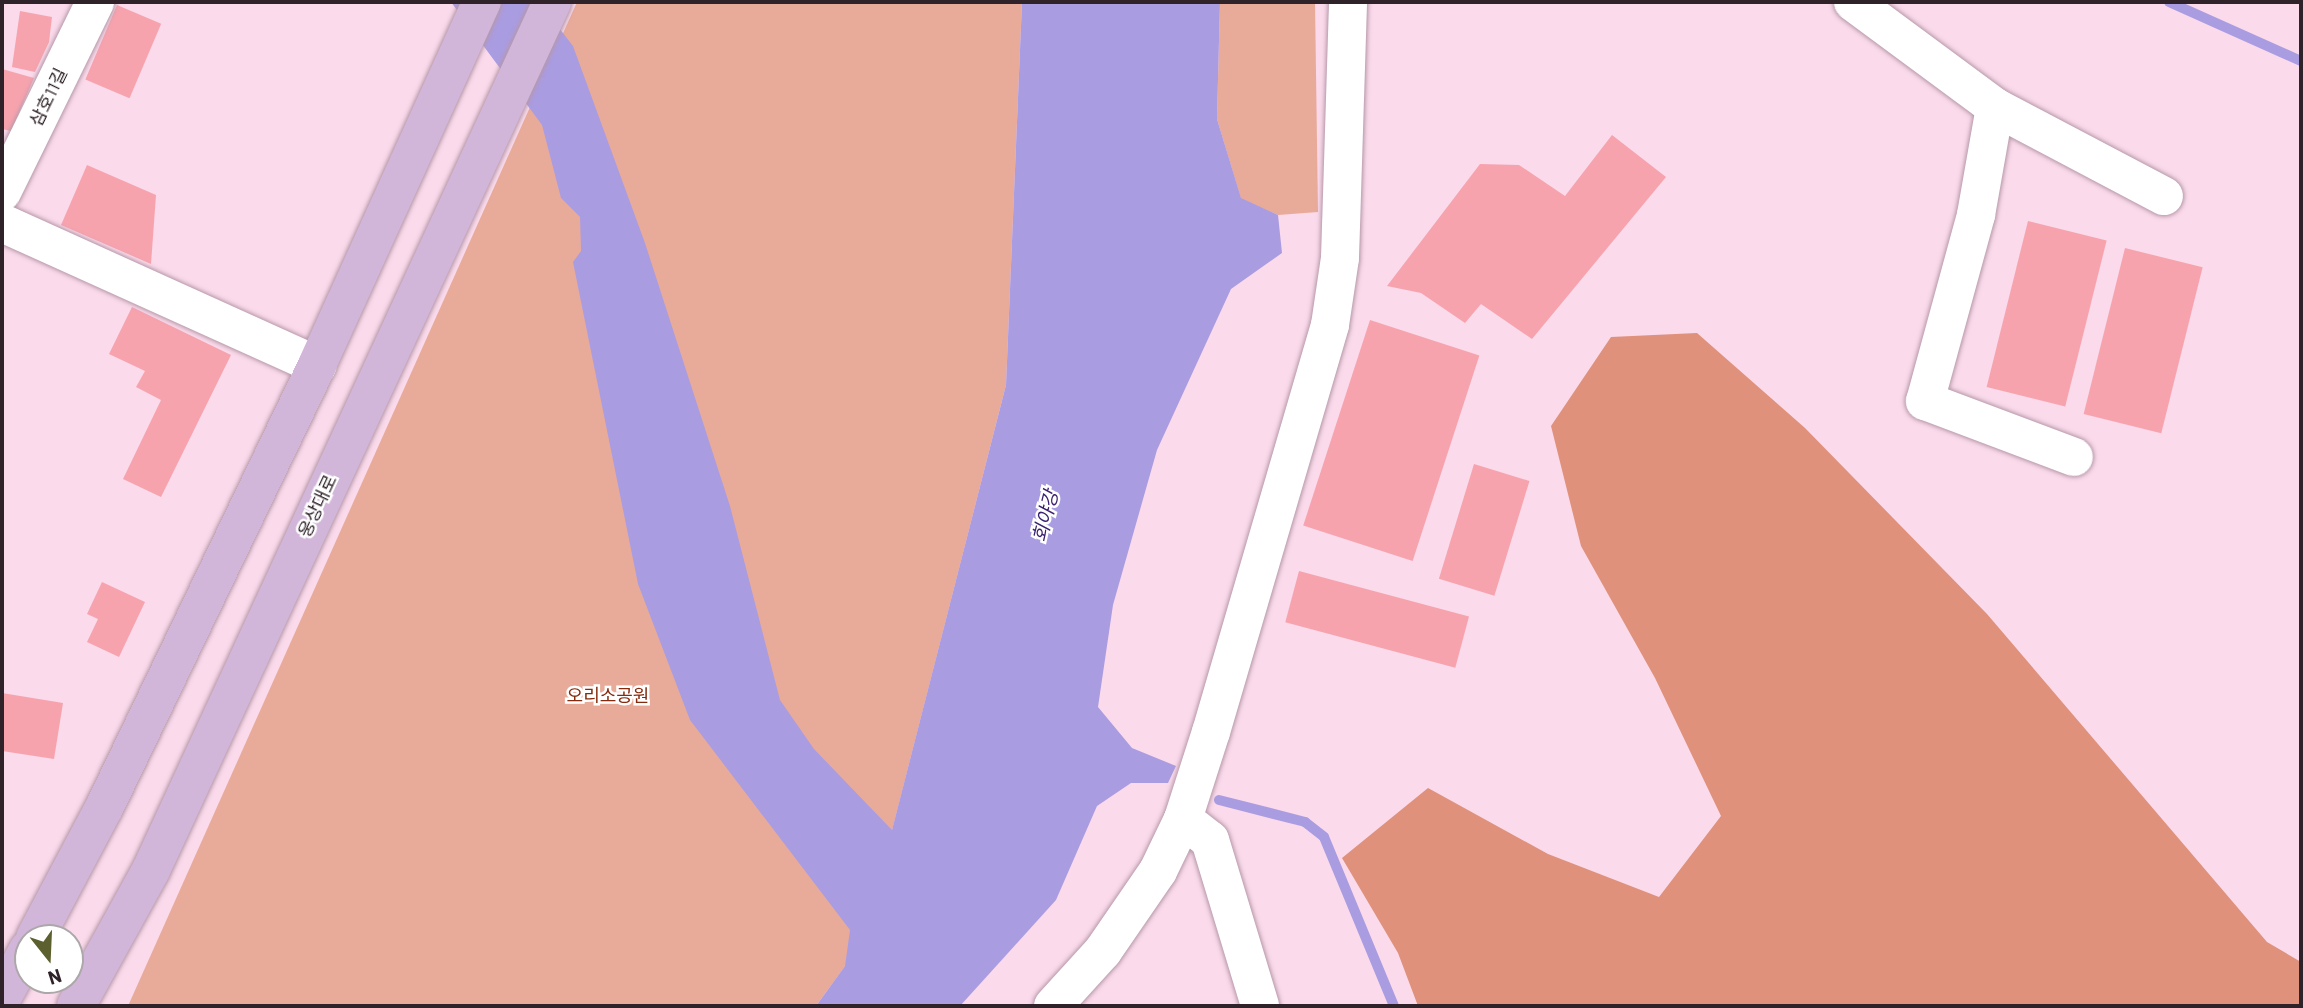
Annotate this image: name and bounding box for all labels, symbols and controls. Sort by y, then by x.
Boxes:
street label: 삼호11길 [25,64,71,130]
street label: 웅상대로 [293,471,341,541]
water label: 회야강 [1028,488,1062,544]
park label: 오리소공원 [567,684,649,706]
north arrow [14,924,84,994]
text: N [45,965,65,990]

